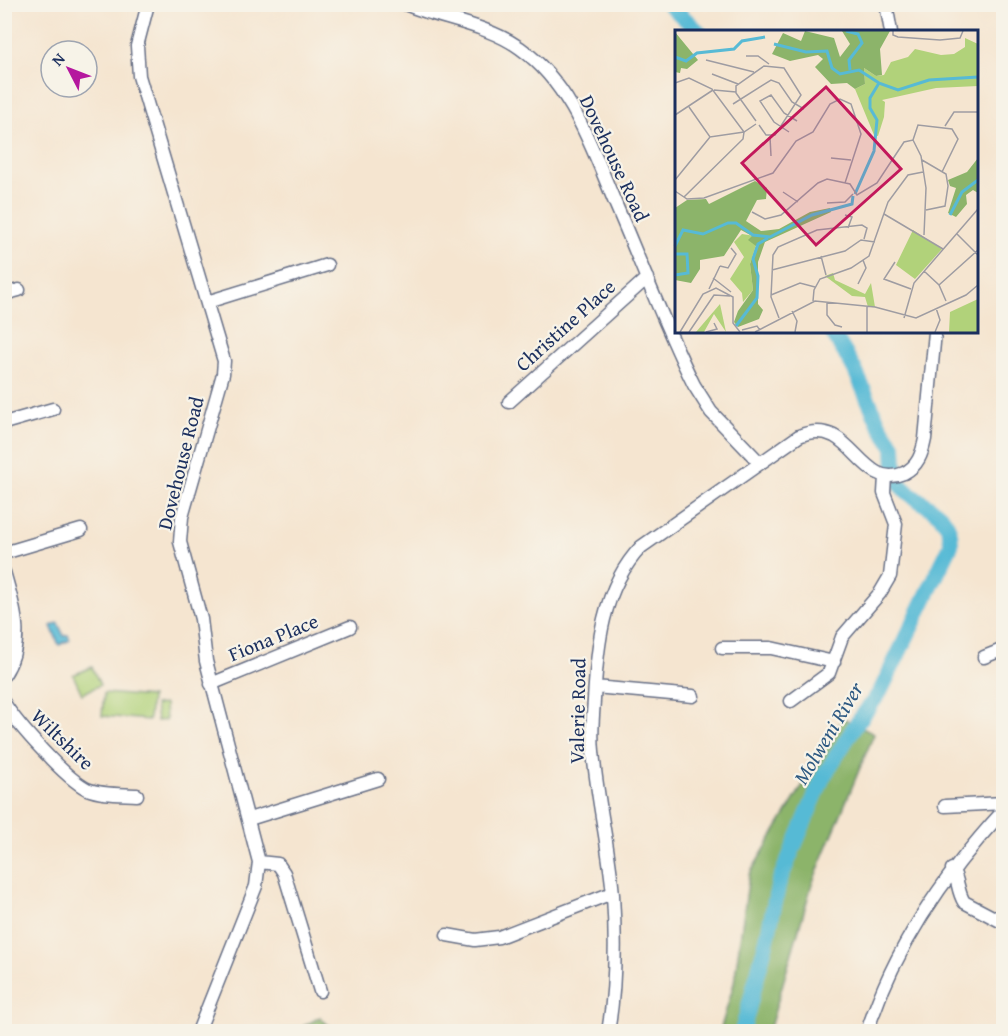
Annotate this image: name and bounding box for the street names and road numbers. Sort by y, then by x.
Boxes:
street label: Dovehouse Road [573,90,657,226]
street label: Christine Place [509,272,621,378]
street label: Dovehouse Road [149,393,211,533]
street label: Fiona Place [224,606,322,668]
street label: Valerie Road [562,657,592,764]
street label: Wiltshire [25,702,101,776]

